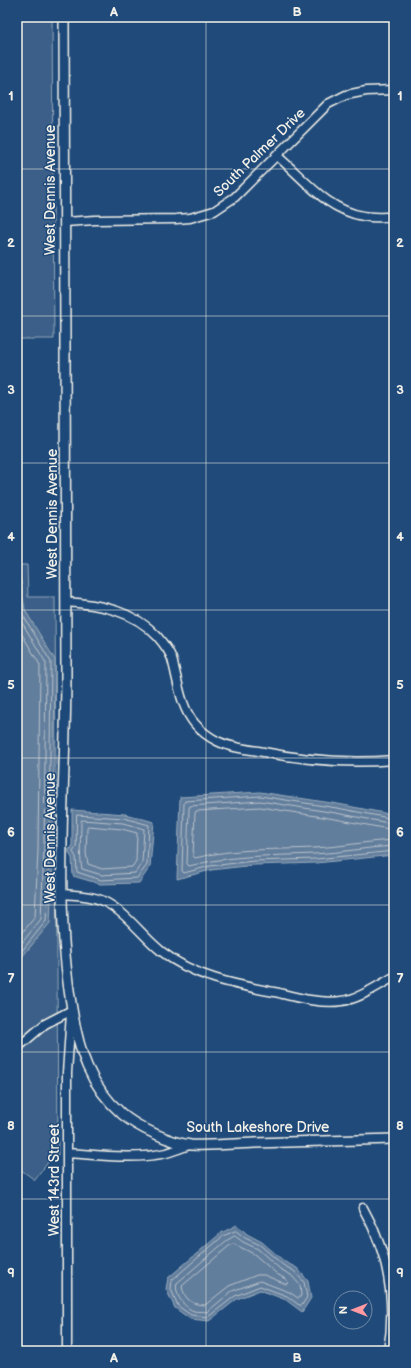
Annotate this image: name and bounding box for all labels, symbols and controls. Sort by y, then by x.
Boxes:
text: A [109,4,118,20]
text: B [292,4,302,20]
text: 1 [8,88,14,104]
text: 1 [397,88,403,104]
street label: South Palmer Drive [210,104,309,200]
street label: West Dennis Avenue [42,125,59,255]
text: 2 [7,235,15,251]
text: 2 [396,235,404,251]
text: 3 [7,382,15,398]
text: 3 [396,382,404,398]
street label: West Dennis Avenue [44,449,61,579]
text: 4 [7,529,15,545]
text: 4 [396,529,404,545]
text: 5 [7,677,15,693]
text: 5 [396,677,404,693]
street label: West Dennis Avenue [42,773,59,903]
text: 6 [7,824,15,840]
text: 6 [396,824,404,840]
text: 7 [7,971,15,987]
text: 7 [396,971,404,987]
text: 8 [7,1118,15,1134]
text: 8 [396,1118,404,1134]
street label: South Lakeshore Drive [187,1119,329,1136]
street label: West 143rd Street [46,1123,63,1236]
text: 9 [7,1265,15,1281]
text: 9 [396,1265,404,1281]
north arrow [333,1290,373,1330]
text: N [337,1306,350,1314]
text: A [109,1350,118,1366]
text: B [292,1350,302,1366]

